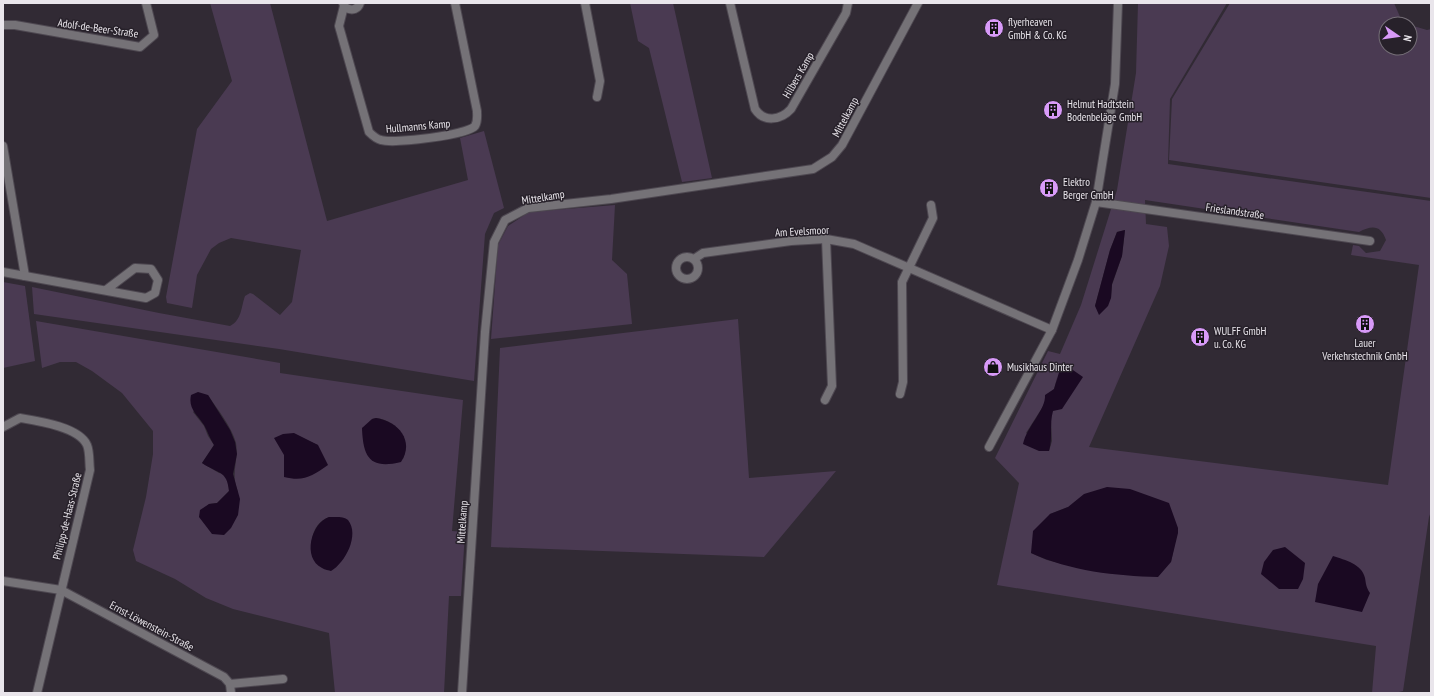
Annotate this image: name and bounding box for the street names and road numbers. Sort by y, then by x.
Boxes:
street label: Adolf-de-Beer-Straße [57,15,140,41]
street label: Hilbers Kamp [779,49,817,100]
street label: Mittelkamp [829,95,861,139]
street label: Hullmanns Kamp [385,116,451,136]
street label: Mittelkamp [521,187,566,207]
street label: Frieslandstraße [1205,200,1266,222]
street label: Am Evelsmoor [775,223,829,239]
street label: Philipp-de-Haas-Straße [49,471,85,561]
street label: Mittelkamp [454,500,471,544]
street label: Ernst-Löwenstein-Straße [107,598,197,654]

